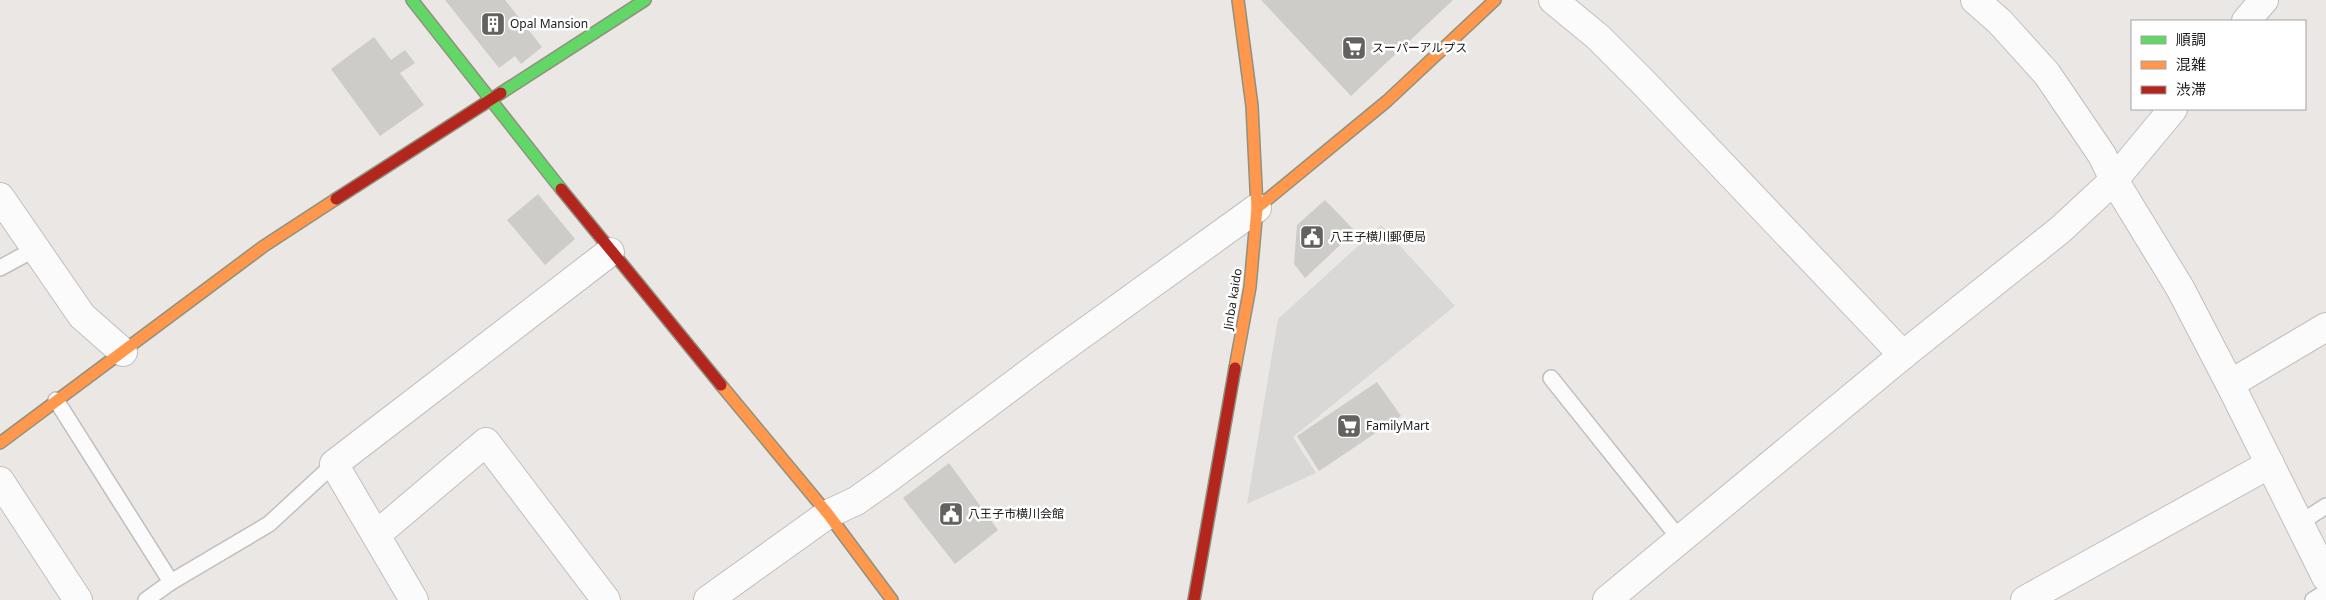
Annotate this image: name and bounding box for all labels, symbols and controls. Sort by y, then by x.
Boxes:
building icon: Opal Mansion [480,11,506,37]
place label: Opal Mansion [510,15,588,32]
legend [2131,20,2306,110]
text: 順調 [2176,29,2206,49]
supermarket icon: スーパーアルプス [1341,35,1367,61]
place label: スーパーアルプス [1372,39,1467,56]
text: 混雑 [2176,54,2206,74]
text: 渋滞 [2176,79,2206,99]
public building icon: 八王子横川郵便局 [1299,224,1325,250]
place label: 八王子横川郵便局 [1330,228,1426,245]
street label: Jinba kaido [1219,267,1246,332]
supermarket icon: FamilyMart [1336,413,1362,439]
place label: FamilyMart [1366,417,1430,434]
public building icon: 八王子市横川会館 [938,501,964,527]
place label: 八王子市横川会館 [968,505,1064,522]

